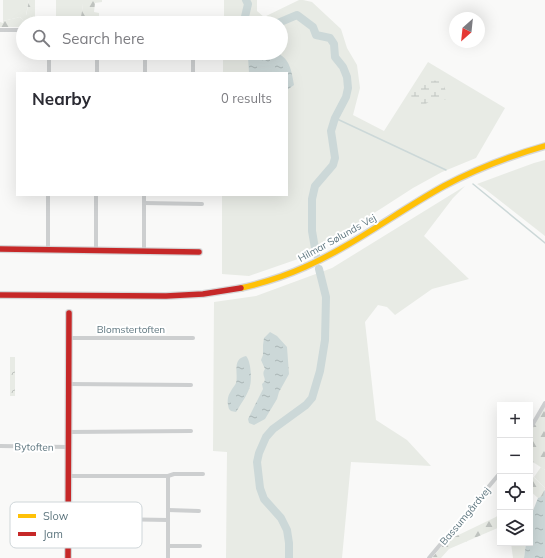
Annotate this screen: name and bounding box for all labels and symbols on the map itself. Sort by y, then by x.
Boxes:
north arrow [449,12,485,48]
street label: Hilmar Sølunds Vej [296,211,378,265]
street label: Blomstertoften [97,323,165,336]
street label: Bytoften [14,440,54,454]
street label: Bassumgårdvej [437,484,493,548]
legend [10,502,142,548]
text: Slow [43,509,69,523]
text: Jam [43,527,63,541]

